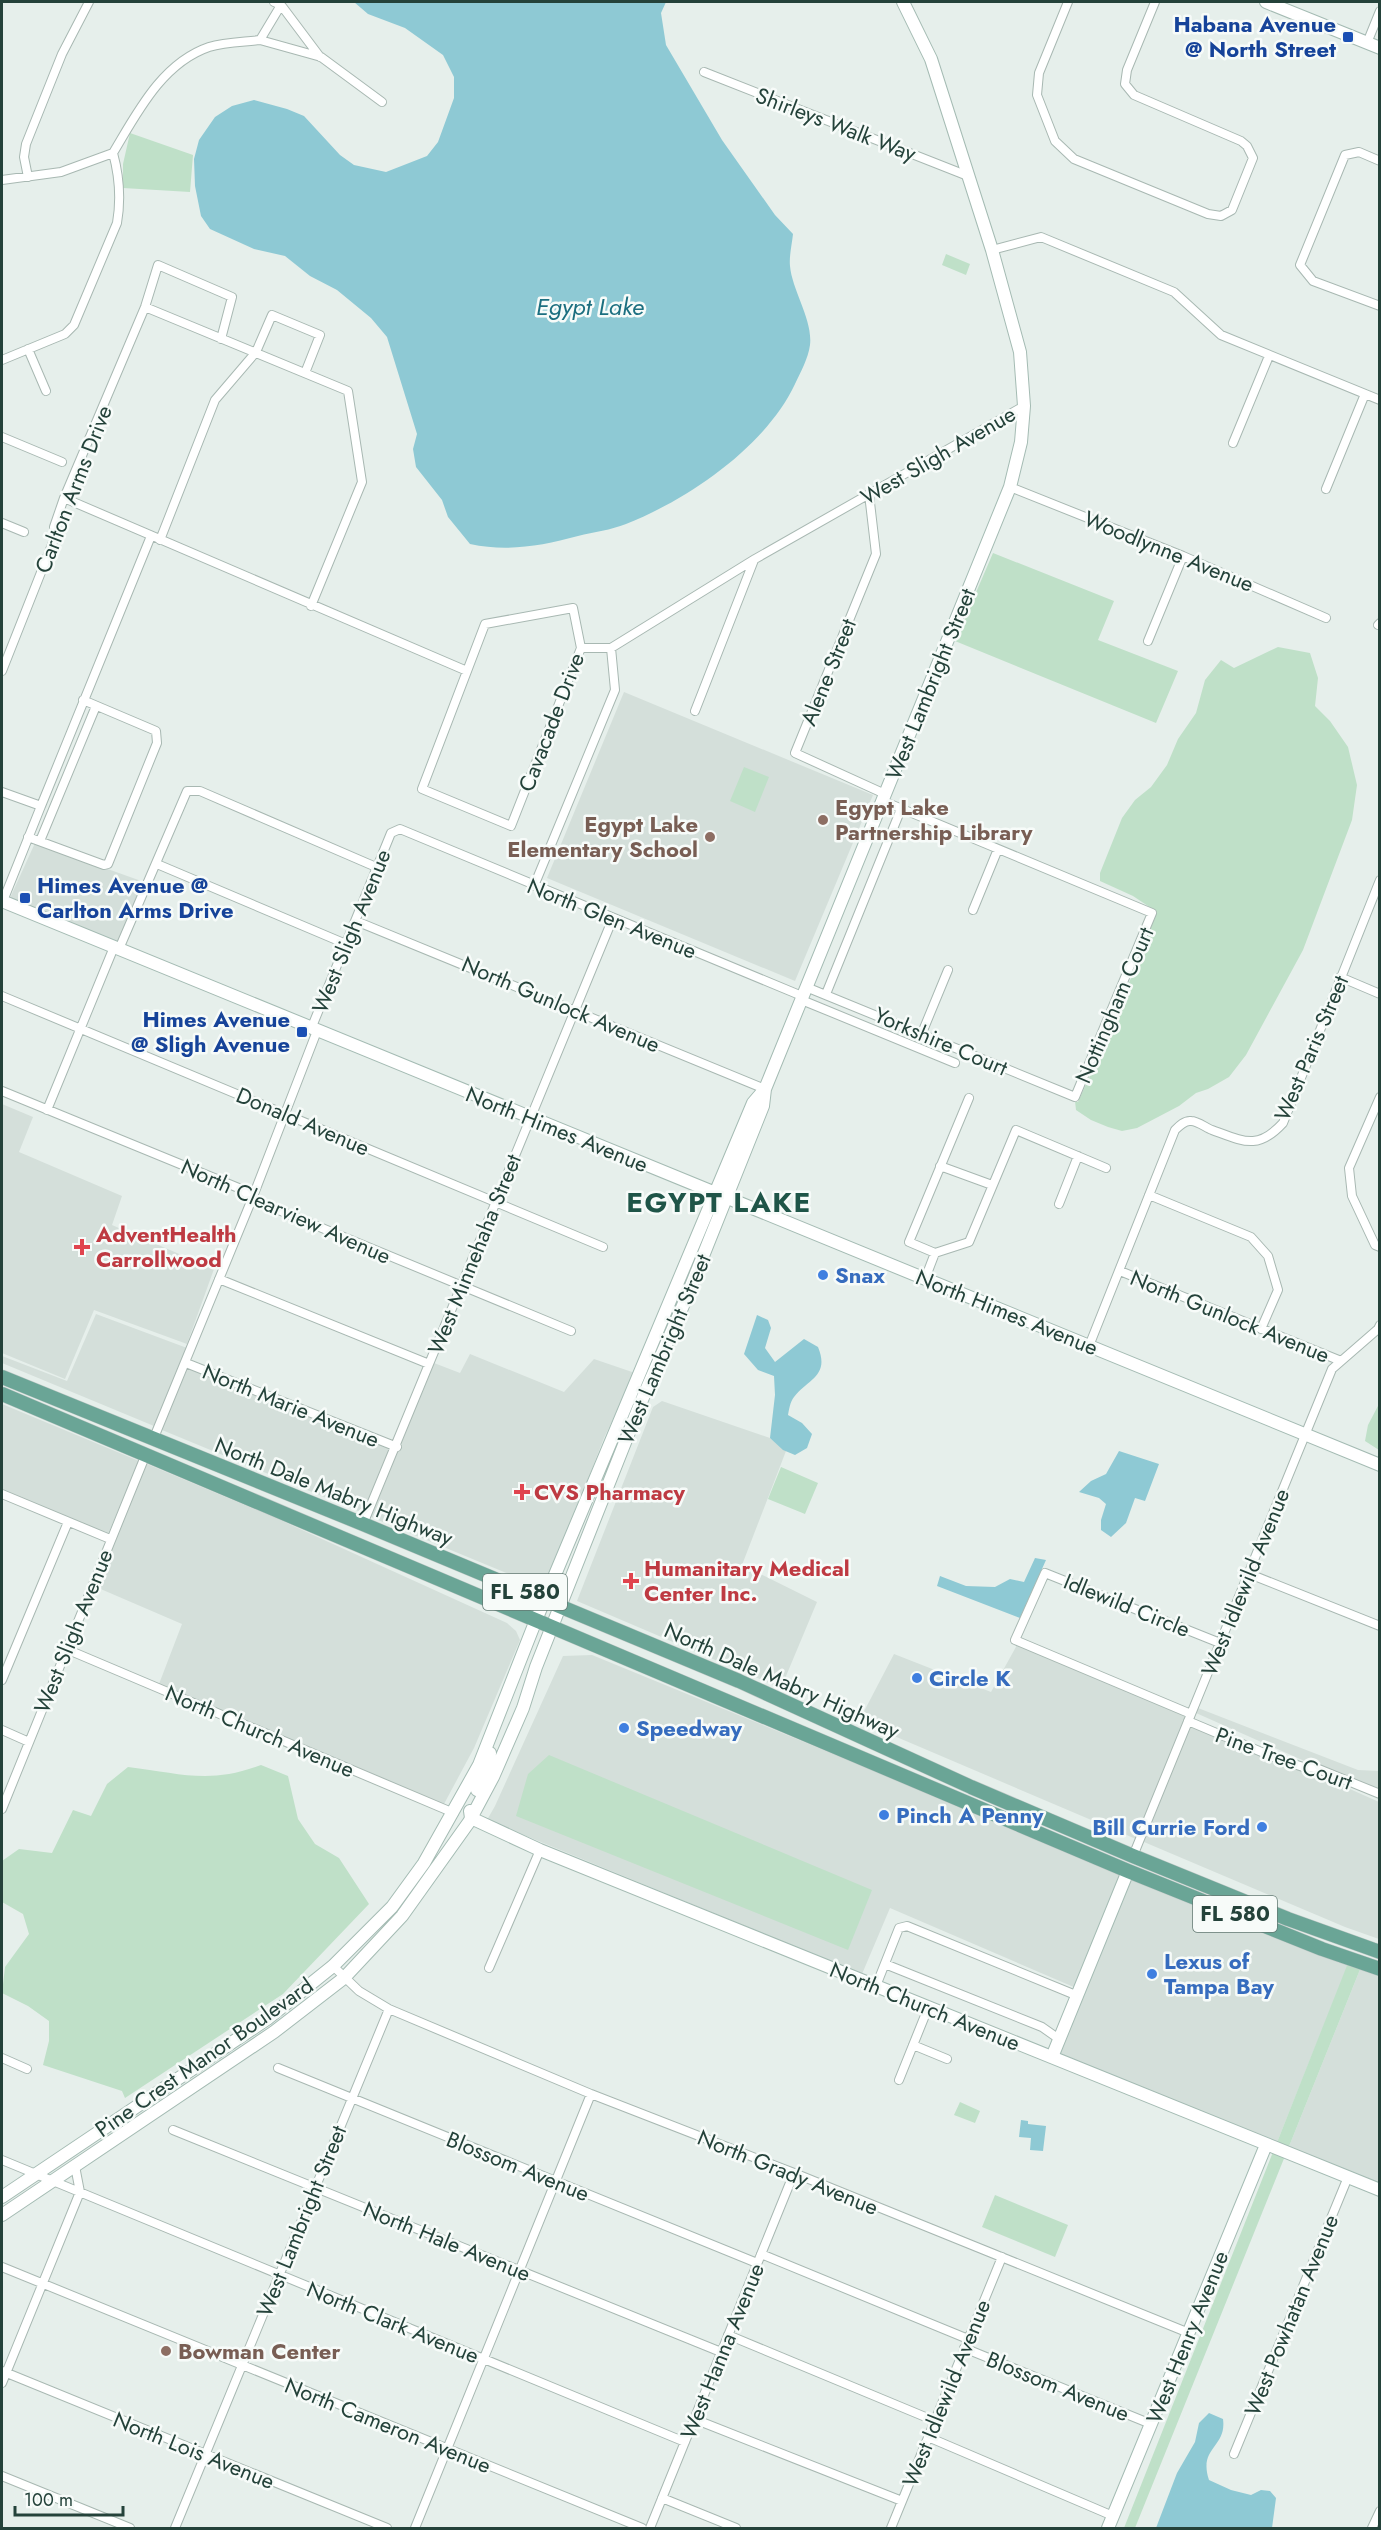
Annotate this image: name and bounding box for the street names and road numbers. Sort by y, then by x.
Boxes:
street label: Shirleys Walk Way [751,79,921,169]
street label: West Sligh Avenue [855,398,1021,512]
street label: Carlton Arms Drive [26,400,120,578]
street label: Woodlynne Avenue [1079,502,1259,600]
street label: West Lambright Street [877,583,983,785]
street label: Alene Street [792,613,864,730]
street label: Cavacade Drive [510,648,592,796]
street label: West Sligh Avenue [304,844,398,1018]
street label: North Glen Avenue [522,869,702,967]
street label: Nottingham Court [1067,921,1162,1088]
street label: North Gunlock Avenue [457,948,665,1060]
street label: West Paris Street [1266,970,1356,1126]
street label: Yorkshire Court [869,999,1013,1084]
street label: North Himes Avenue [461,1078,653,1180]
street label: Donald Avenue [231,1079,375,1163]
street label: West Minnehaha Street [419,1148,529,1359]
street label: North Clearview Avenue [176,1150,396,1272]
street label: West Lambright Street [609,1248,719,1449]
street label: North Himes Avenue [911,1261,1103,1363]
street label: North Gunlock Avenue [1125,1261,1335,1371]
street label: North Marie Avenue [198,1355,384,1455]
street label: North Dale Mabry Highway [210,1428,458,1554]
street label: West Idlewild Avenue [1193,1484,1297,1680]
street label: West Sligh Avenue [26,1544,120,1718]
street label: Idlewild Circle [1059,1565,1195,1645]
road number: FL 580 [483,1574,567,1610]
street label: North Dale Mabry Highway [659,1614,905,1747]
street label: North Church Avenue [160,1677,360,1785]
street label: Pine Tree Court [1211,1718,1358,1798]
road number: FL 580 [1193,1896,1277,1932]
street label: North Church Avenue [825,1953,1025,2059]
street label: Pine Crest Manor Boulevard [88,1969,320,2145]
street label: West Lambright Street [248,2120,354,2322]
street label: North Grady Avenue [693,2121,883,2223]
street label: Blossom Avenue [442,2123,594,2209]
street label: North Hale Avenue [359,2193,535,2289]
street label: West Powhatan Avenue [1236,2209,1346,2421]
street label: West Henry Avenue [1138,2246,1236,2428]
street label: West Hanna Avenue [672,2258,772,2444]
street label: North Clark Avenue [302,2273,484,2371]
street label: West Idlewild Avenue [894,2295,998,2491]
street label: Blossom Avenue [982,2343,1134,2429]
street label: North Cameron Avenue [280,2369,496,2481]
street label: North Lois Avenue [108,2403,280,2497]

